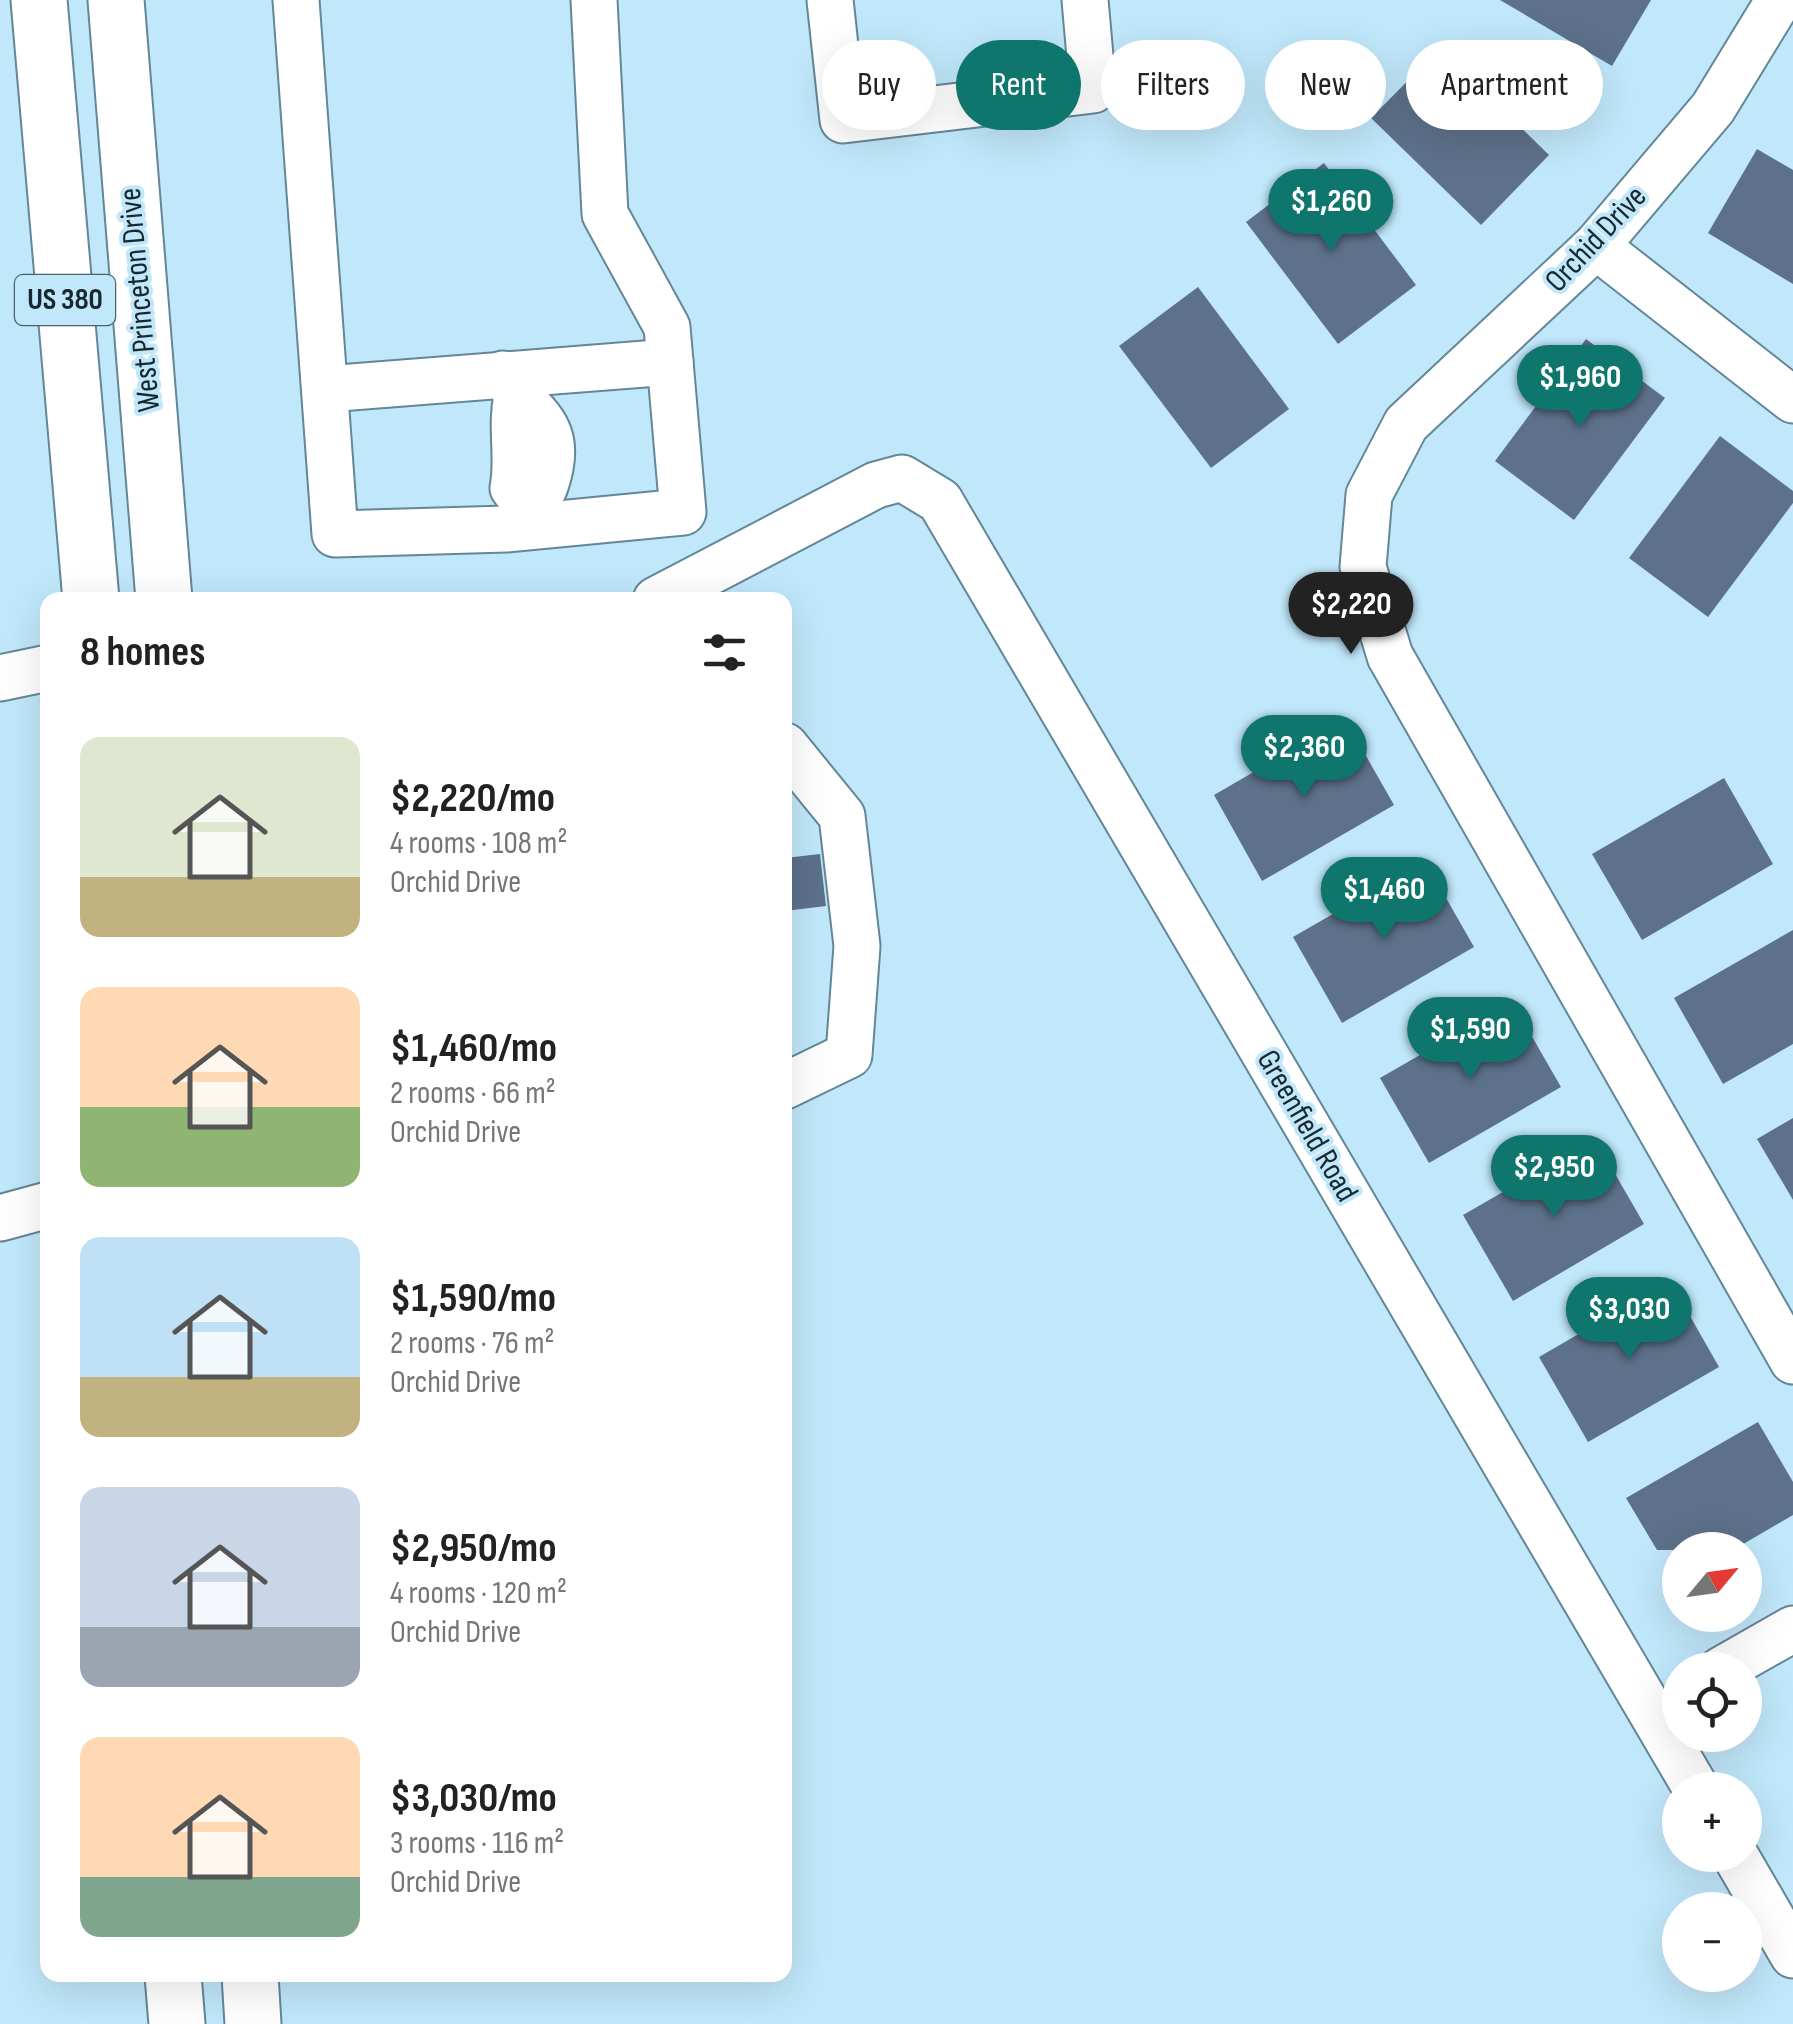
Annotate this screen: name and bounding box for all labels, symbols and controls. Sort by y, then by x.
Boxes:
chip: Buy [822,40,936,130]
chip: Rent [956,40,1081,130]
chip: Filters [1101,40,1245,130]
chip: New [1265,40,1386,130]
chip: Apartment [1406,40,1603,130]
pin: $1,260 [1250,169,1412,254]
street label: Orchid Drive [1537,178,1655,300]
text: $1,260 [1290,182,1372,221]
street label: West Princeton Drive [111,186,169,414]
road number: US 380 [15,275,115,325]
pin: $1,960 [1499,345,1661,430]
text: $1,960 [1539,358,1621,397]
pin: $2,220 [1270,572,1432,657]
text: $2,220 [1310,585,1392,624]
icon: filters [697,625,752,680]
text: 8 homes [80,627,205,678]
pin: $2,360 [1223,715,1385,800]
text: $2,360 [1263,728,1345,767]
text: $2,220/mo [390,773,555,824]
icon: home [160,777,280,897]
text: 4 rooms · 108 m² [390,824,567,863]
pin: $1,460 [1303,857,1465,942]
text: Orchid Drive [390,863,521,902]
text: $1,460 [1343,870,1425,909]
pin: $1,590 [1389,997,1551,1082]
text: $1,590 [1429,1010,1511,1049]
text: $1,460/mo [390,1023,557,1074]
icon: home [160,1027,280,1147]
street label: Greenfield Road [1248,1043,1366,1209]
text: 2 rooms · 66 m² [390,1074,556,1113]
text: Orchid Drive [390,1113,521,1152]
pin: $2,950 [1473,1135,1635,1220]
text: $2,950 [1513,1148,1595,1187]
text: $1,590/mo [390,1273,556,1324]
icon: home [160,1277,280,1397]
pin: $3,030 [1548,1277,1710,1362]
text: $3,030 [1588,1290,1670,1329]
text: 2 rooms · 76 m² [390,1324,554,1363]
text: Orchid Drive [390,1363,521,1402]
text: $2,950/mo [390,1523,557,1574]
icon: home [160,1527,280,1647]
north arrow [1662,1532,1762,1632]
map controls [1662,1532,1762,1992]
text: 4 rooms · 120 m² [390,1574,567,1613]
text: Orchid Drive [390,1613,521,1652]
button: locate [1662,1652,1762,1752]
button: + [1662,1772,1762,1872]
text: $3,030/mo [390,1773,557,1824]
icon: home [160,1777,280,1897]
text: 3 rooms · 116 m² [390,1824,564,1863]
text: Orchid Drive [390,1863,521,1902]
button: − [1662,1892,1762,1992]

